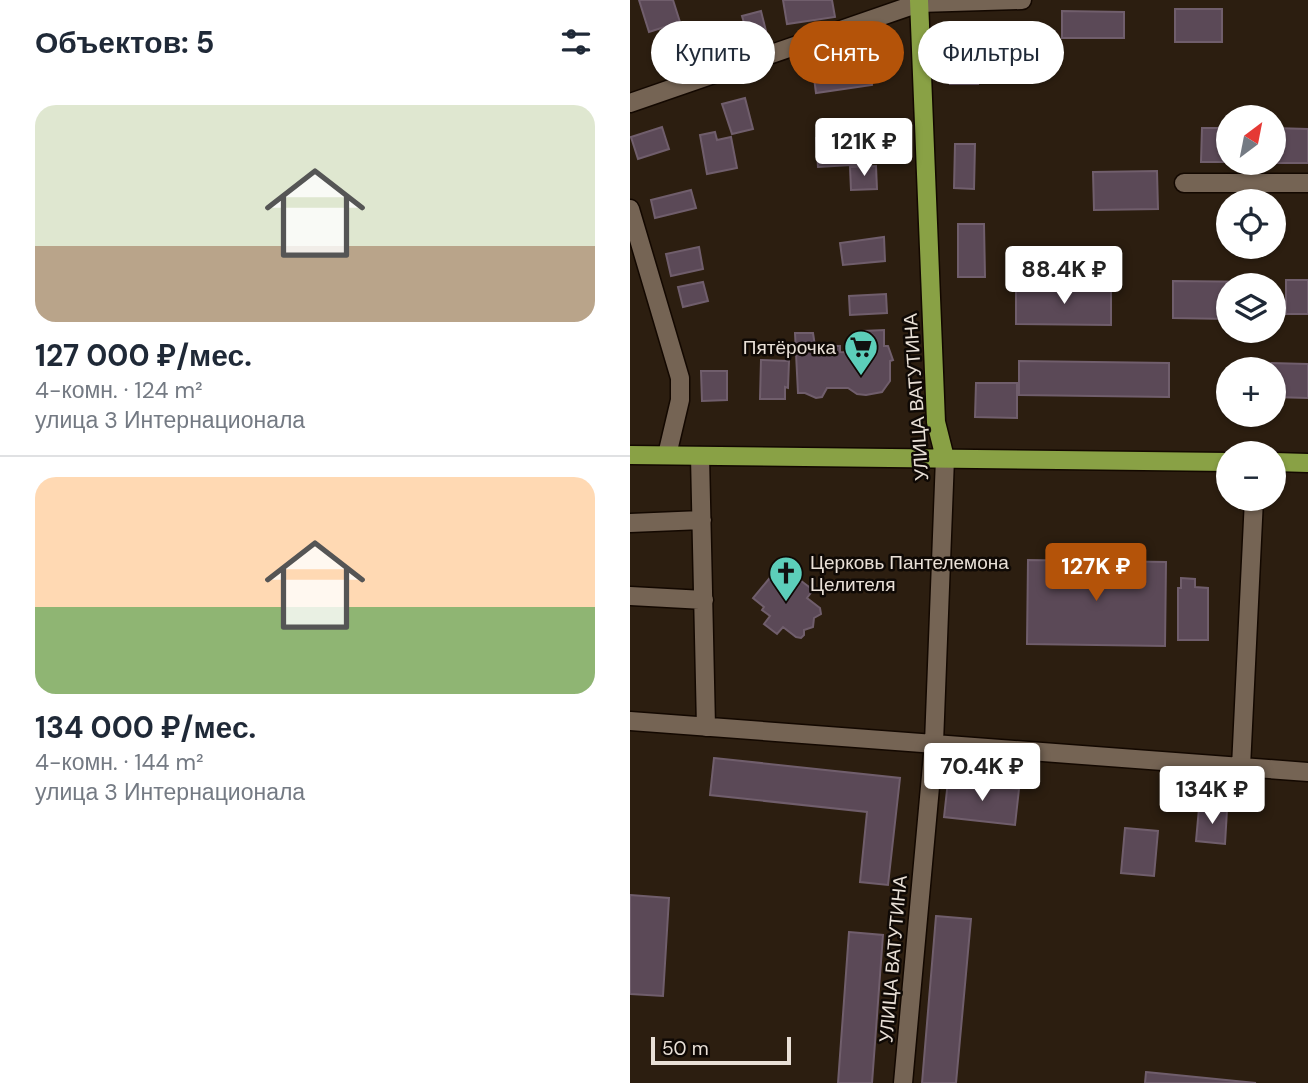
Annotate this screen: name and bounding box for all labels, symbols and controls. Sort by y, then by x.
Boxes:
chip: Купить [651,21,775,84]
chip: Снять [789,21,904,84]
chip: Фильтры [918,21,1064,84]
text: Объектов: 5 [35,23,214,62]
icon: filters [557,23,595,61]
north arrow [1216,105,1286,175]
map controls [1216,105,1286,511]
pin: 121K ₽ [807,118,921,178]
text: 121K ₽ [831,126,897,156]
icon: home [252,150,378,276]
button: locate [1216,189,1286,259]
pin: 88.4K ₽ [999,246,1129,306]
text: 88.4K ₽ [1021,254,1107,284]
button: layers [1216,273,1286,343]
street label: УЛИЦА ВАТУТИНА [898,312,934,482]
supermarket icon: Пятёрочка [842,328,880,377]
place label: Пятёрочка [743,335,836,360]
text: 127 000 ₽/мес. [35,336,252,375]
button: + [1216,357,1286,427]
text: 4-комн. · 124 m² [35,375,203,405]
text: улица 3 Интернационала [35,405,305,435]
button: − [1216,441,1286,511]
icon: home [252,522,378,648]
pin: 127K ₽ [1039,544,1153,603]
place label: Церковь Пантелемона Целителя [810,550,1009,597]
text: 127K ₽ [1061,551,1131,581]
church icon: Церковь Пантелемона Целителя [767,554,805,603]
text: 134 000 ₽/мес. [35,708,256,747]
pin: 70.4K ₽ [917,744,1047,803]
text: 4-комн. · 144 m² [35,747,204,777]
text: 70.4K ₽ [940,751,1024,781]
pin: 134K ₽ [1155,766,1269,826]
text: 134K ₽ [1176,774,1248,804]
text: улица 3 Интернационала [35,777,305,807]
street label: УЛИЦА ВАТУТИНА [873,874,913,1044]
scale bar [651,1034,791,1066]
text: 50 m [662,1036,709,1061]

